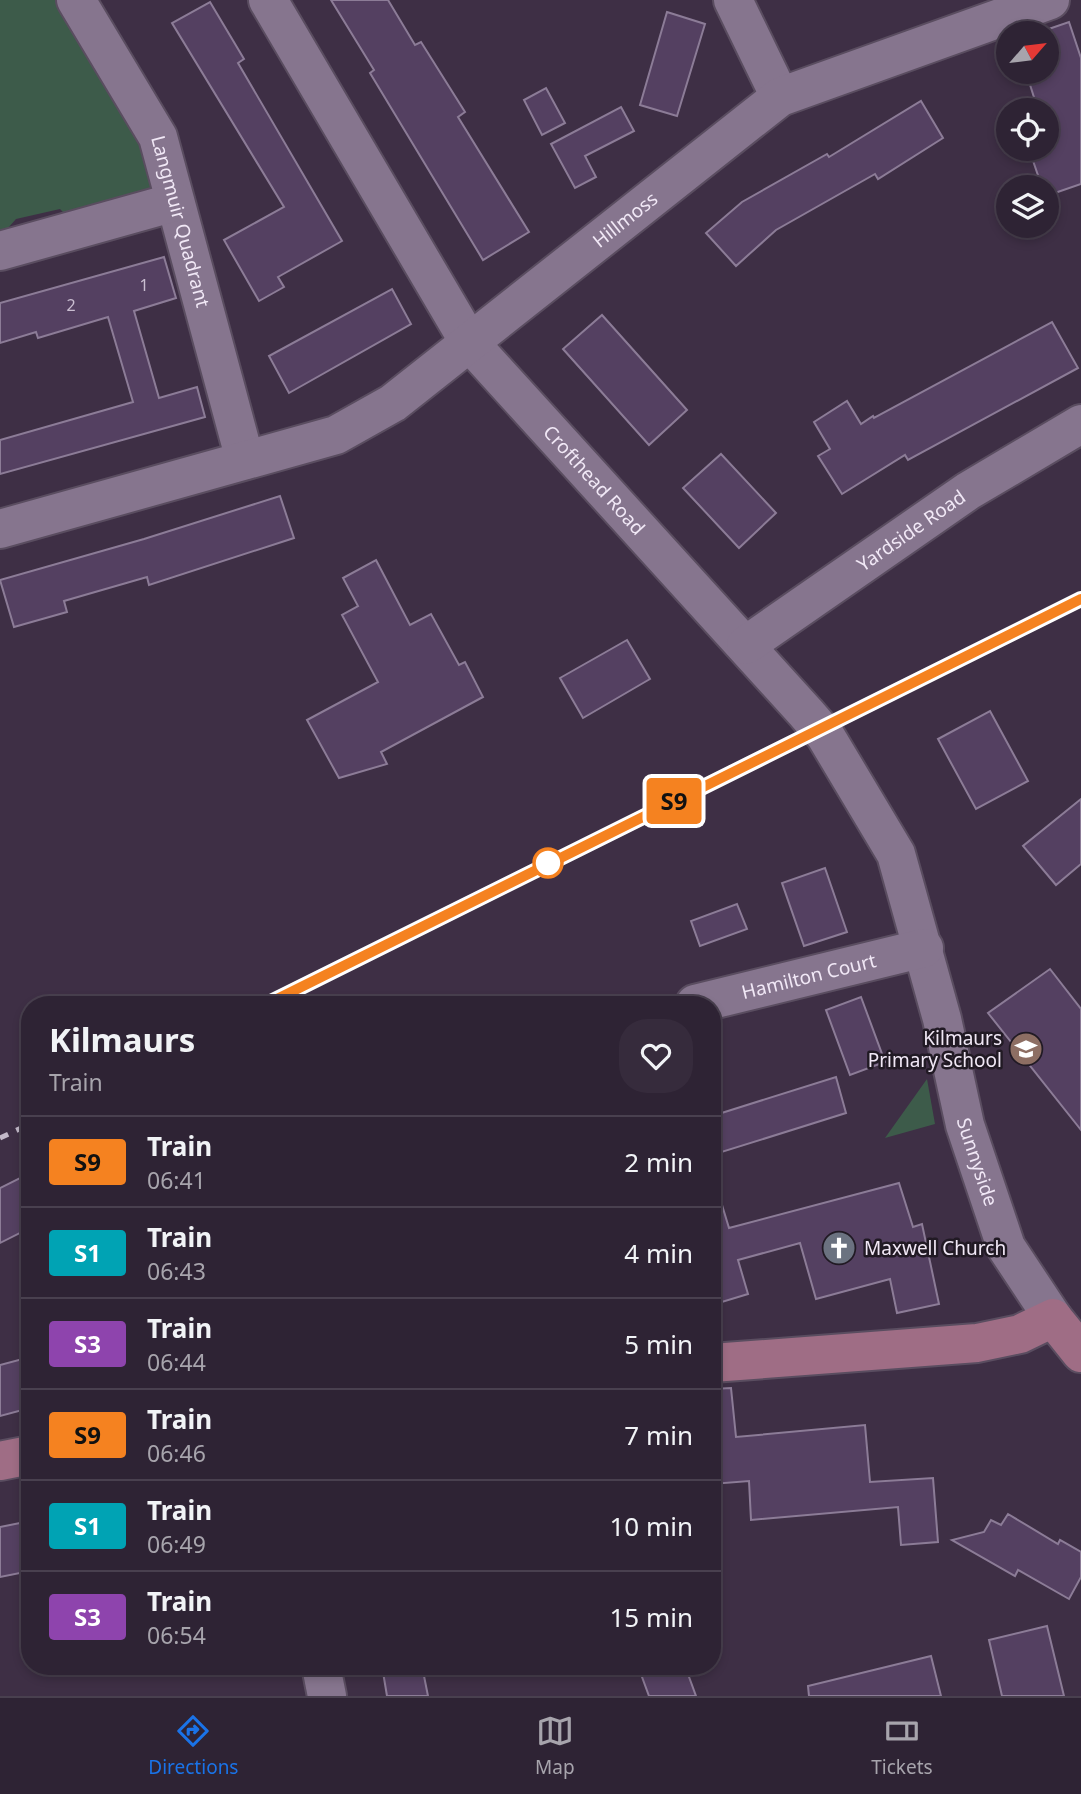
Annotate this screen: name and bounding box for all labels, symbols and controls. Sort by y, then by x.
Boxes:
north arrow [996,21,1059,84]
map controls [996,21,1059,238]
button: locate [996,98,1059,161]
street label: Langmuir Quadrant [145,132,216,310]
button: layers [996,175,1059,238]
street label: Hillmoss [587,186,663,253]
house number: 1 [139,274,149,296]
house number: 2 [66,294,76,316]
street label: Crofthead Road [538,419,651,540]
street label: Yardside Road [852,484,971,577]
line badge: S9 [642,778,706,824]
text: S9 [661,784,687,817]
unlabelled marker [533,848,563,878]
street label: Hamilton Court [739,947,879,1005]
text: Kilmaurs [49,1017,195,1062]
button: heart [619,1019,693,1093]
place label: Kilmaurs Primary School [868,1025,1002,1073]
school or university icon: Kilmaurs Primary School [1007,1030,1045,1068]
text: Train [49,1066,103,1098]
street label: Sunnyside [951,1115,1004,1209]
text: Train [147,1128,212,1164]
text: 2 min [624,1144,693,1180]
text: S9 [74,1145,101,1178]
text: 06:41 [147,1164,206,1196]
text: Train [147,1219,212,1255]
church icon: Maxwell Church [820,1229,858,1267]
text: 4 min [624,1235,693,1271]
place label: Maxwell Church [864,1235,1006,1261]
text: S1 [74,1236,101,1269]
text: 06:43 [147,1255,206,1287]
text: Train [147,1310,212,1346]
text: 5 min [624,1326,693,1362]
text: S3 [74,1327,101,1360]
text: 06:44 [147,1346,206,1378]
text: Train [147,1401,212,1437]
text: 7 min [624,1417,693,1453]
text: S9 [74,1418,101,1451]
text: 06:46 [147,1437,206,1469]
text: Train [147,1492,212,1528]
text: 10 min [609,1508,693,1544]
text: S1 [74,1509,101,1542]
text: 06:49 [147,1528,206,1560]
text: Train [147,1583,212,1619]
text: 15 min [609,1599,693,1635]
text: S3 [74,1600,101,1633]
text: 06:54 [147,1619,206,1651]
tab: Directions [148,1712,238,1780]
tab: Map [535,1712,575,1780]
tab: Tickets [871,1712,933,1780]

